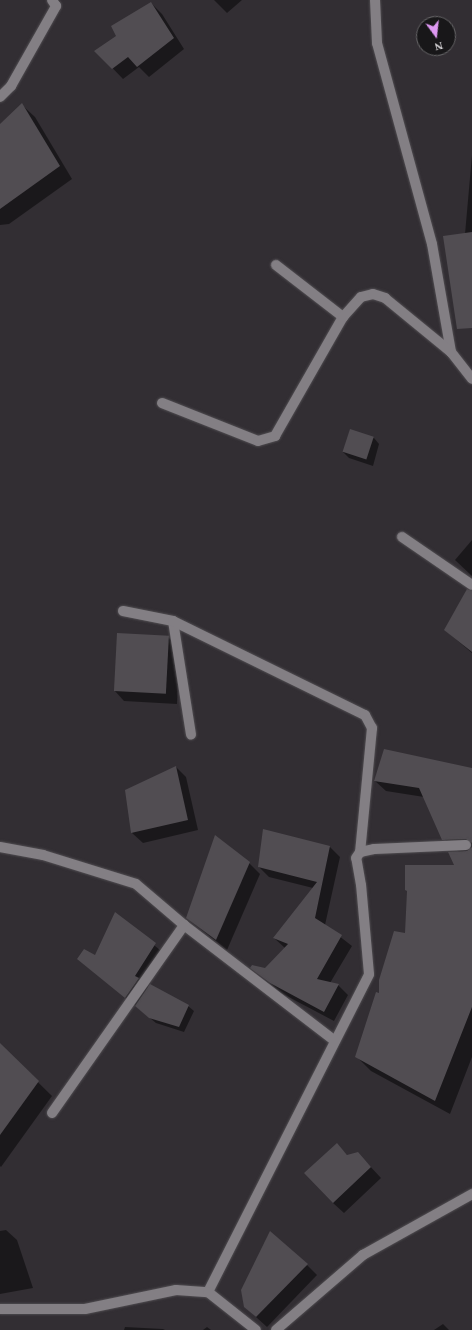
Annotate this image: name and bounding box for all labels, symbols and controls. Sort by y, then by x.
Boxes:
north arrow [416,16,456,56]
text: N [433,40,444,53]

